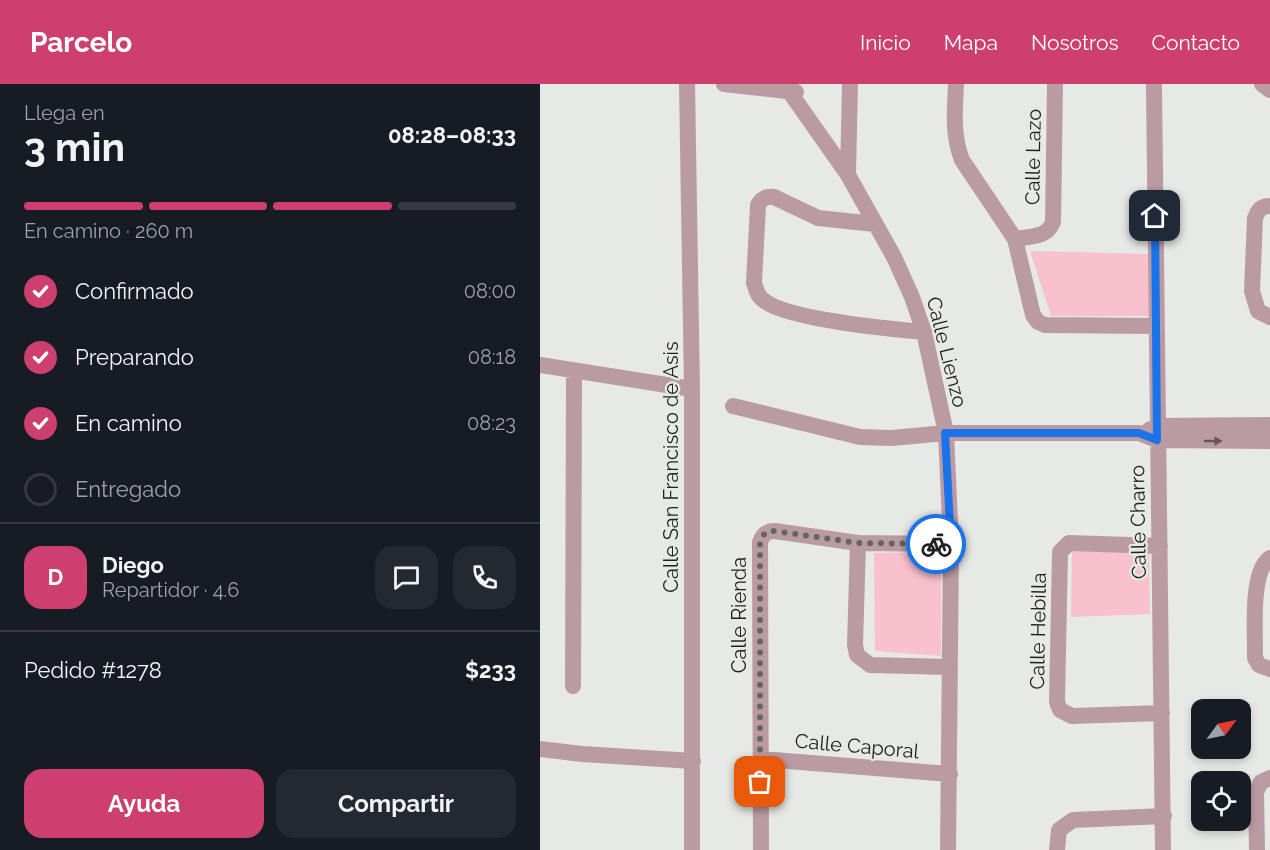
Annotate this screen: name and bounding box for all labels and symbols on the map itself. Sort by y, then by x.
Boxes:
street label: Calle Lazo [1020,108,1046,205]
pin [1129,190,1180,241]
street label: Calle Lienzo [922,294,972,410]
street label: Calle San Francisco de Asis [659,341,683,593]
one-way arrow [1204,436,1223,446]
street label: Calle Charro [1125,465,1151,579]
courier [906,514,966,574]
street label: Calle Rienda [727,557,751,673]
street label: Calle Hebilla [1025,572,1051,690]
north arrow [1191,699,1251,759]
street label: Calle Caporal [794,729,921,763]
pin [734,756,785,807]

